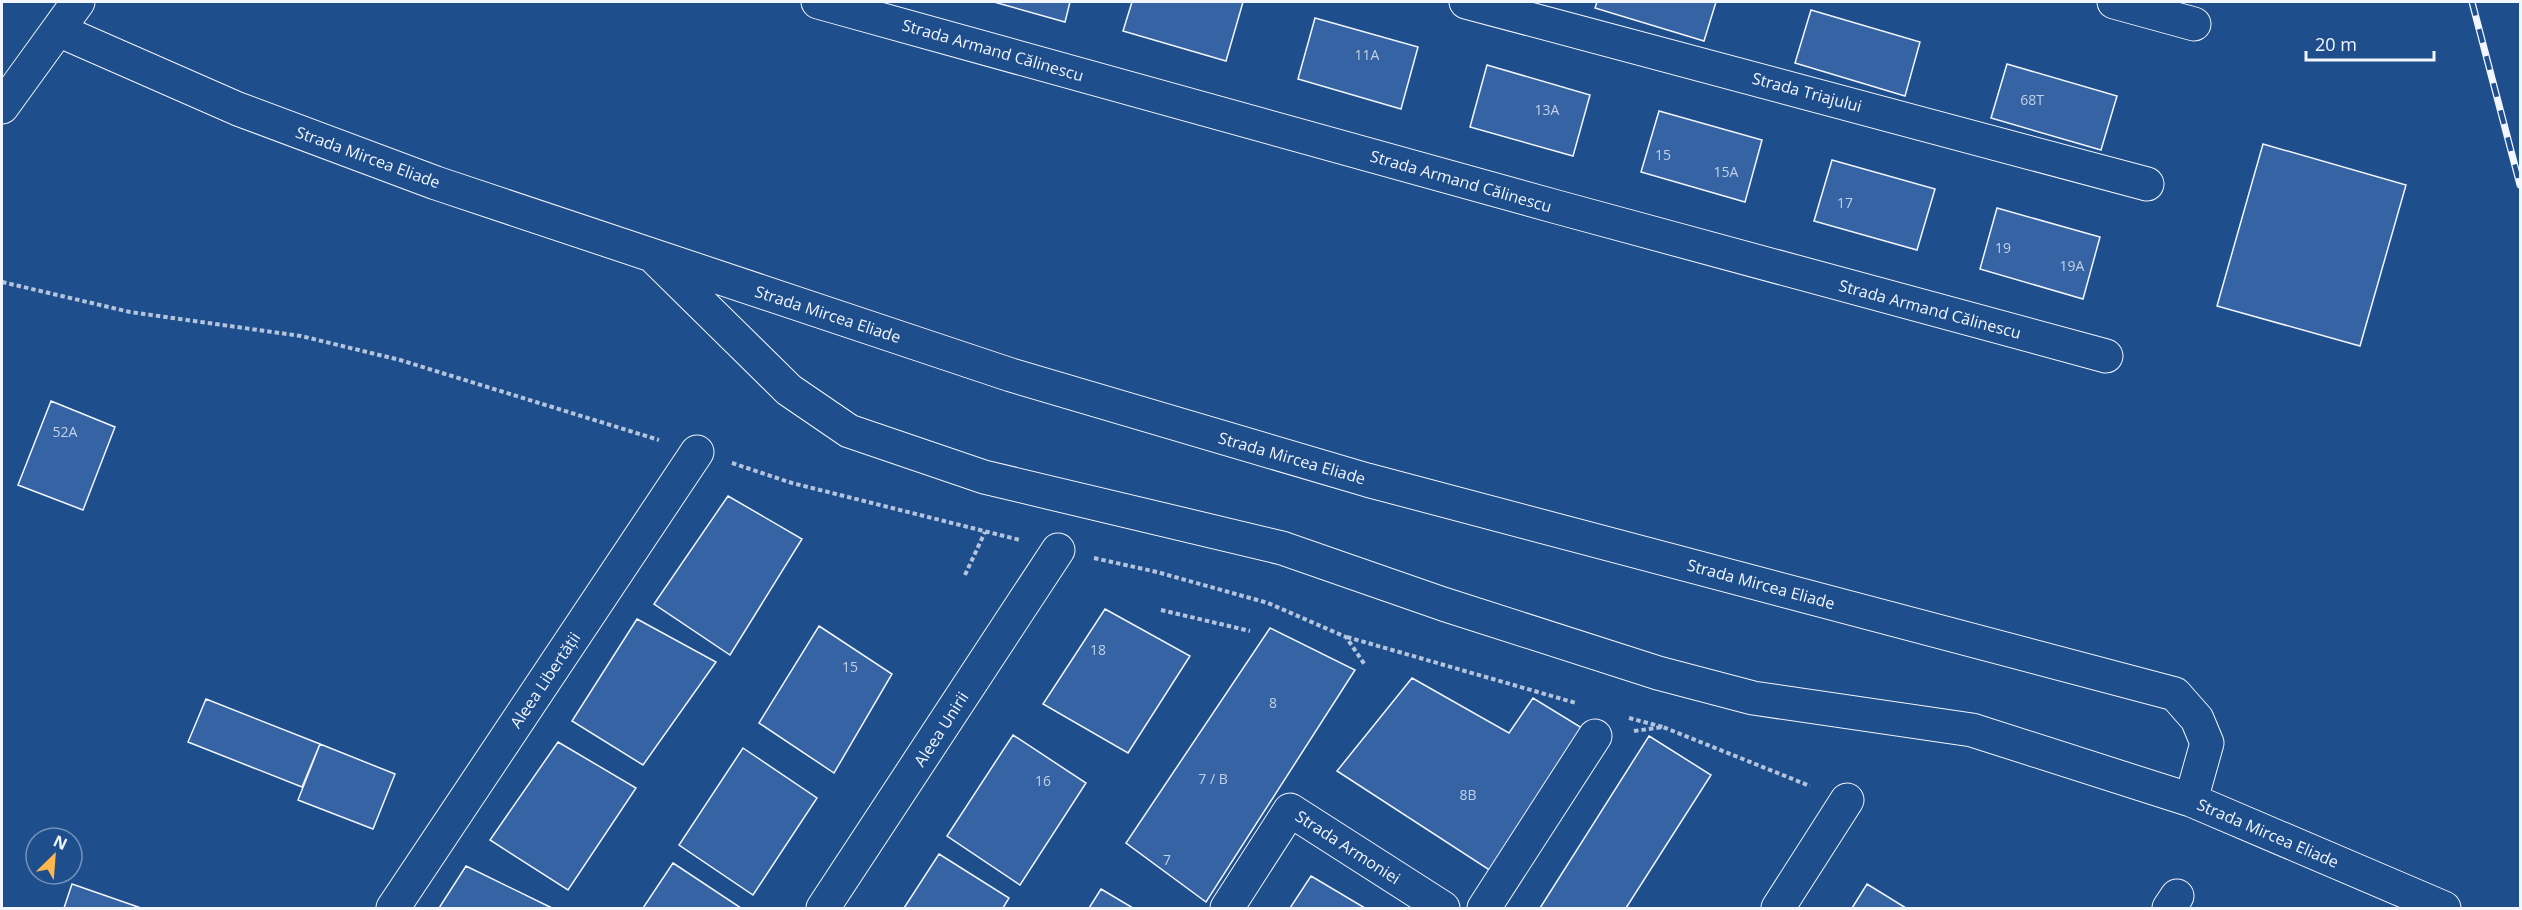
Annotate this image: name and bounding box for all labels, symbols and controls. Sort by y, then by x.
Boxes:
street label: Strada Armand Călinescu [900,14,1086,86]
scale bar [2306,24,2434,62]
text: 20 m [2315,32,2357,56]
house number: 11A [1355,45,1380,64]
street label: Strada Triajului [1750,67,1864,117]
house number: 68T [2020,90,2044,109]
house number: 13A [1535,100,1560,119]
street label: Strada Mircea Eliade [293,121,443,193]
street label: Strada Armand Călinescu [1368,145,1554,217]
house number: 15 [1655,145,1671,164]
house number: 15A [1714,162,1739,181]
house number: 17 [1837,193,1853,212]
house number: 19 [1995,238,2011,257]
house number: 19A [2060,256,2085,275]
street label: Strada Armand Călinescu [1836,274,2024,344]
street label: Strada Mircea Eliade [752,280,904,348]
house number: 52A [53,422,78,441]
street label: Strada Mircea Eliade [1216,426,1368,490]
street label: Strada Mircea Eliade [1685,554,1837,614]
street label: Aleea Libertății [505,628,585,732]
house number: 18 [1090,640,1106,659]
house number: 15 [842,657,858,676]
street label: Aleea Unirii [909,687,973,771]
house number: 8 [1269,693,1277,712]
house number: 7 / B [1198,769,1228,788]
house number: 16 [1035,771,1051,790]
house number: 8B [1459,785,1477,804]
street label: Strada Mircea Eliade [2194,793,2342,873]
street label: Strada Armoniei [1291,805,1405,889]
north arrow [24,826,84,886]
text: N [50,830,71,855]
house number: 7 [1163,850,1171,869]

